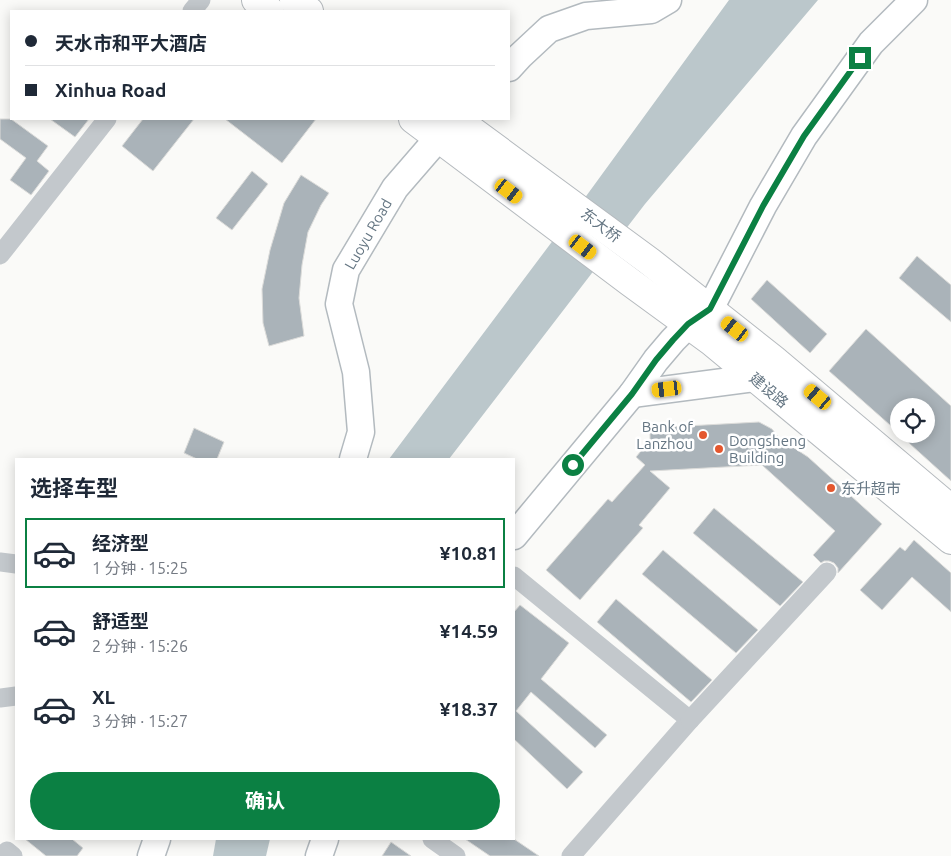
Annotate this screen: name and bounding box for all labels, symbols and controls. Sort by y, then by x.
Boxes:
text: 天水市和平大酒店 [55,32,207,54]
route end [849,47,871,69]
text: Xinhua Road [55,79,166,101]
car [492,176,525,206]
street label: Luoyu Road [341,196,395,272]
street label: 东大桥 [578,205,624,245]
car [566,232,599,262]
car [718,314,751,344]
street label: 建设路 [746,369,792,411]
car [651,380,682,398]
car [801,382,834,412]
map controls [890,398,935,443]
button: locate [890,398,935,443]
place label: Bank of Lanzhou [636,418,693,452]
marker: Bank of Lanzhou [697,429,709,441]
place label: Dongsheng Building [729,432,806,466]
marker: Dongsheng Building [713,443,725,455]
route start [562,454,584,476]
text: 选择车型 [30,475,118,500]
place label: 东升超市 [841,480,901,497]
marker: 东升超市 [825,482,837,494]
icon: car [32,531,77,576]
text: 经济型 [92,532,149,554]
text: ¥10.81 [440,542,498,564]
text: 1 分钟 · 15:25 [92,559,188,577]
icon: car [32,609,77,654]
text: 舒适型 [92,610,149,632]
text: ¥14.59 [440,620,498,642]
text: 2 分钟 · 15:26 [92,637,188,655]
text: XL [92,686,115,708]
icon: car [32,687,77,732]
text: ¥18.37 [440,698,498,720]
text: 3 分钟 · 15:27 [92,712,188,730]
button: 确认 [30,772,500,830]

